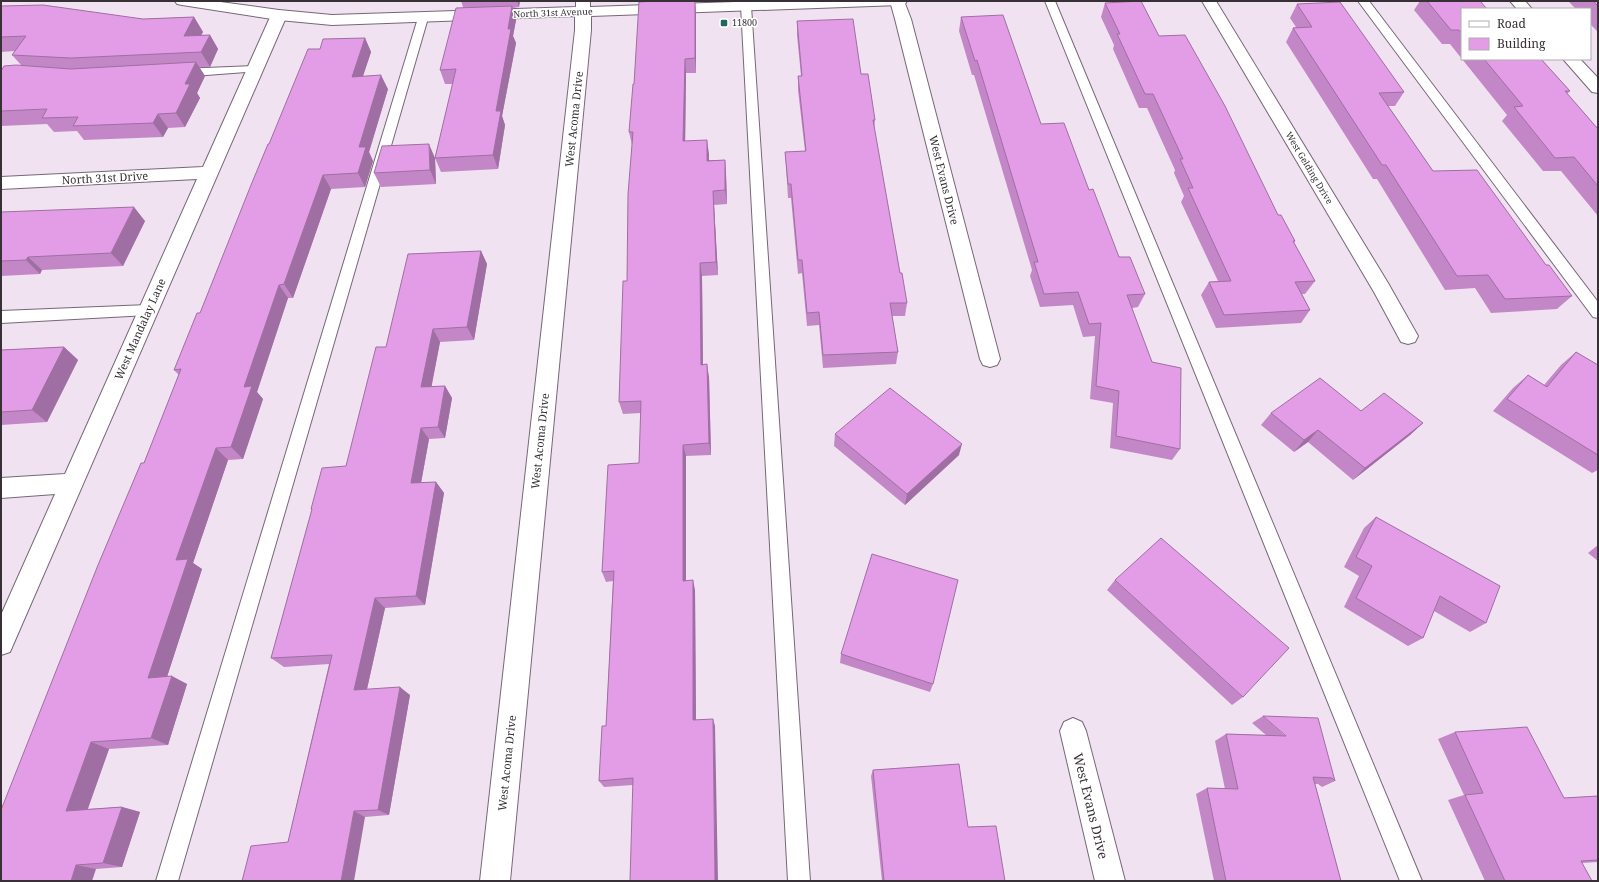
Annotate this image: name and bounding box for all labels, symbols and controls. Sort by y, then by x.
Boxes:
street label: North 31st Avenue [513,5,593,20]
legend [1461,8,1591,60]
text: Road [1497,15,1527,32]
place label: 11800 [732,16,757,29]
marker: 11800 [719,18,729,28]
text: Building [1497,35,1546,52]
street label: West Acoma Drive [561,70,586,168]
street label: West Gelding Drive [1283,129,1336,207]
street label: West Evans Drive [926,134,963,226]
street label: North 31st Drive [61,168,149,187]
street label: West Mandalay Lane [110,276,169,382]
street label: West Acoma Drive [527,392,552,490]
street label: West Acoma Drive [494,714,519,812]
street label: West Evans Drive [1069,751,1113,861]

